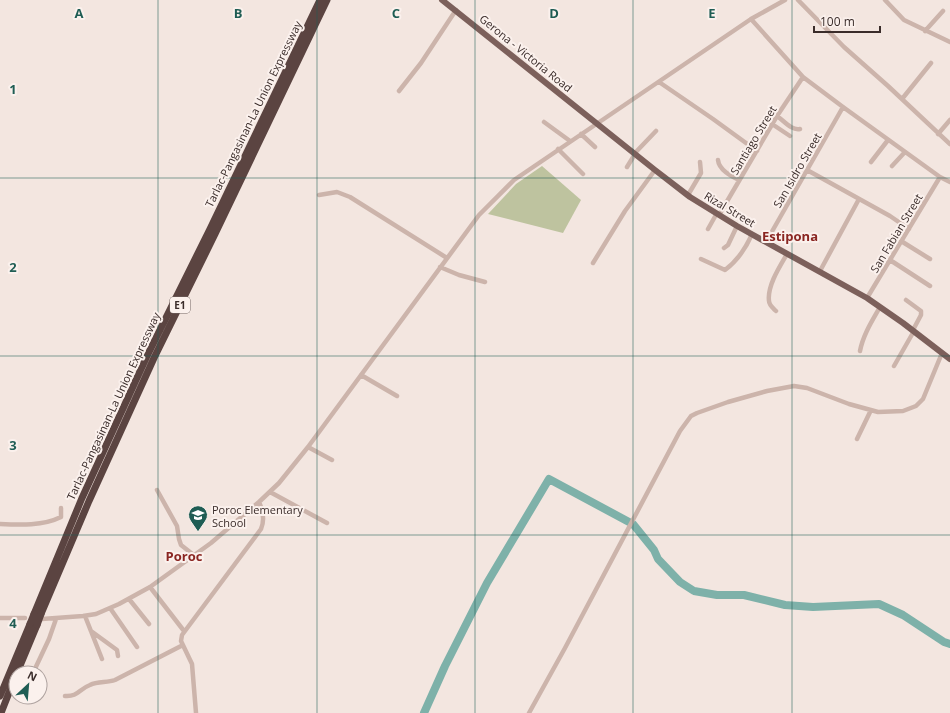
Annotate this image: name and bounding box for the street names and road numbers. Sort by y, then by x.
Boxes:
street label: Gerona - Victoria Road [477,11,575,95]
street label: Tarlac-Pangasinan-La Union Expressway [201,18,305,210]
street label: Santiago Street [727,103,780,177]
street label: San Isidro Street [769,130,825,210]
street label: Rizal Street [702,188,758,230]
street label: San Fabian Street [867,191,926,275]
road number: E1 [170,297,190,313]
street label: Tarlac-Pangasinan-La Union Expressway [63,309,163,502]

